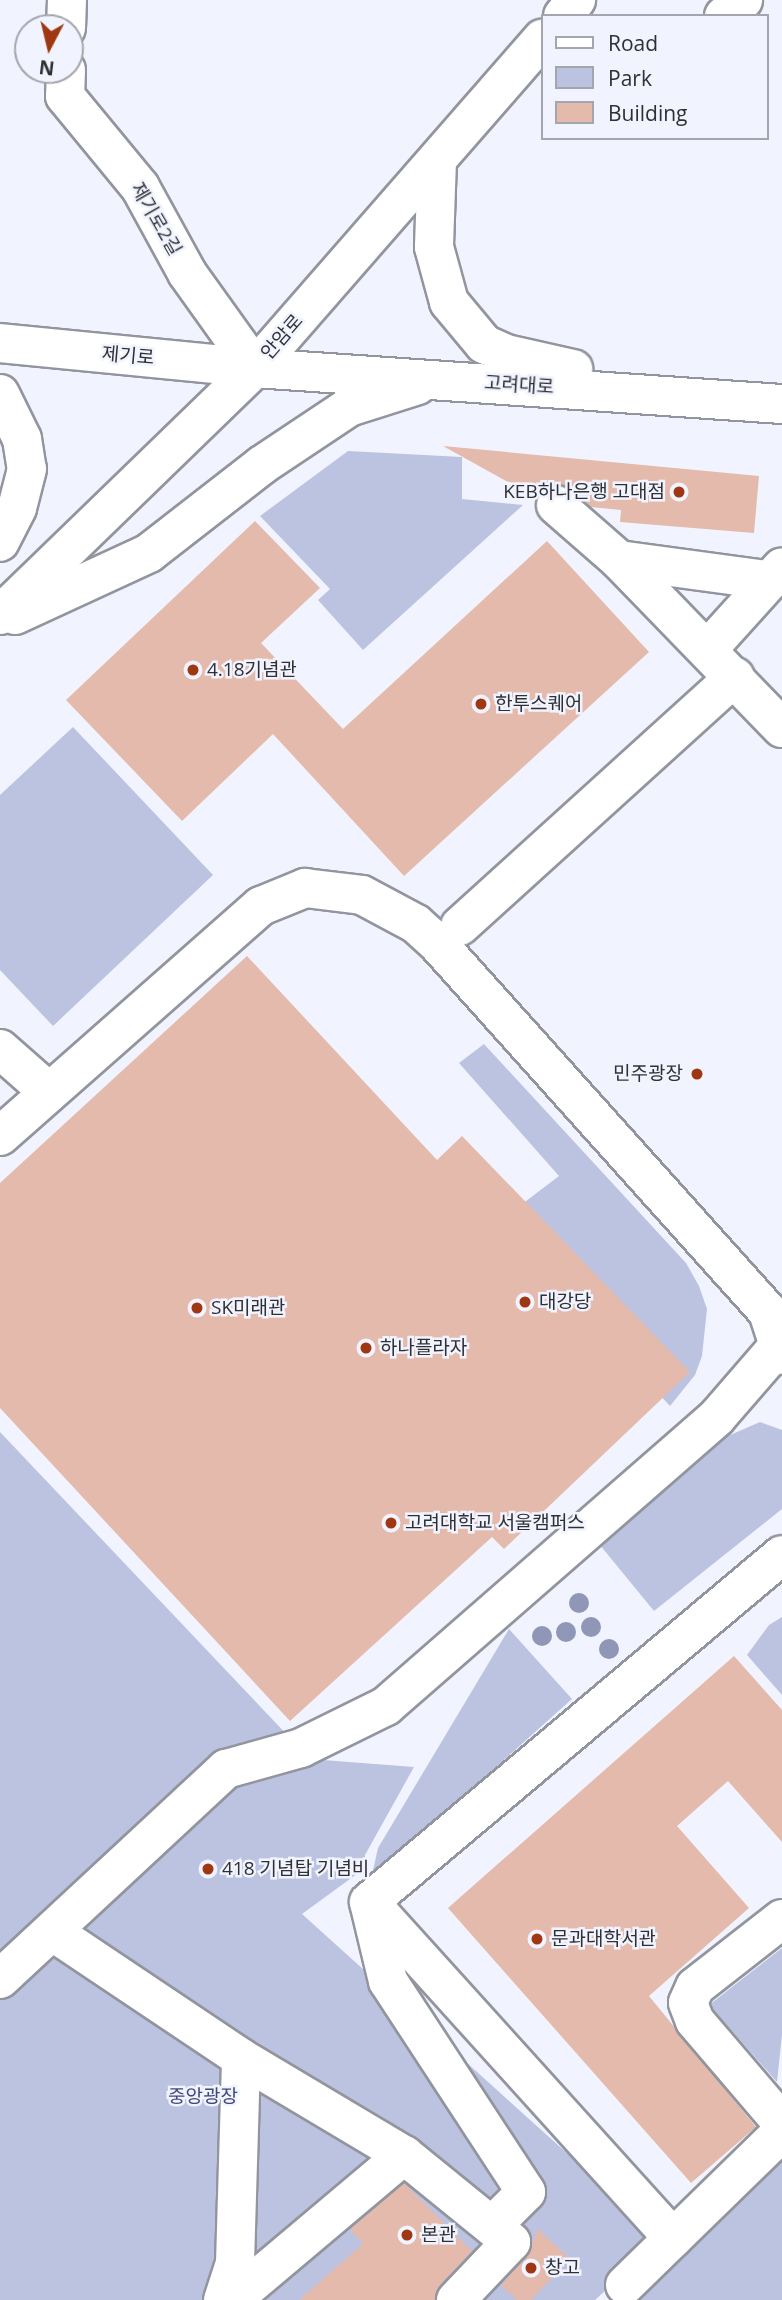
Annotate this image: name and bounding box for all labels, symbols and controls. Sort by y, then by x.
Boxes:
north arrow [14,14,84,84]
legend [540,14,768,140]
text: Road [608,29,658,57]
text: N [37,54,56,82]
text: Park [608,64,652,92]
text: Building [608,99,687,127]
street label: 제기로2길 [126,178,186,260]
street label: 안암로 [256,310,308,364]
street label: 제기로 [101,342,155,370]
street label: 고려대로 [483,371,555,399]
place label: KEB하나은행 고대점 [503,481,665,503]
marker: KEB하나은행 고대점 [671,484,687,500]
place label: 4.18기념관 [207,659,297,681]
marker: 4.18기념관 [185,662,201,678]
place label: 한투스퀘어 [495,693,582,715]
marker: 한투스퀘어 [473,696,489,712]
place label: 민주광장 [613,1063,683,1085]
marker: 민주광장 [689,1066,705,1082]
place label: 대강당 [539,1291,591,1313]
marker: 대강당 [517,1294,533,1310]
place label: SK미래관 [211,1297,285,1319]
marker: SK미래관 [189,1300,205,1316]
place label: 하나플라자 [380,1337,467,1359]
marker: 하나플라자 [358,1340,374,1356]
place label: 고려대학교 서울캠퍼스 [405,1512,585,1534]
marker: 고려대학교 서울캠퍼스 [383,1515,399,1531]
place label: 418 기념탑 기념비 [222,1858,369,1880]
marker: 418 기념탑 기념비 [200,1861,216,1877]
place label: 문과대학서관 [551,1928,656,1950]
marker: 문과대학서관 [529,1931,545,1947]
park label: 중앙광장 [168,2086,238,2108]
place label: 본관 [421,2224,456,2246]
marker: 본관 [399,2227,415,2243]
place label: 창고 [545,2257,580,2279]
marker: 창고 [523,2260,539,2276]

